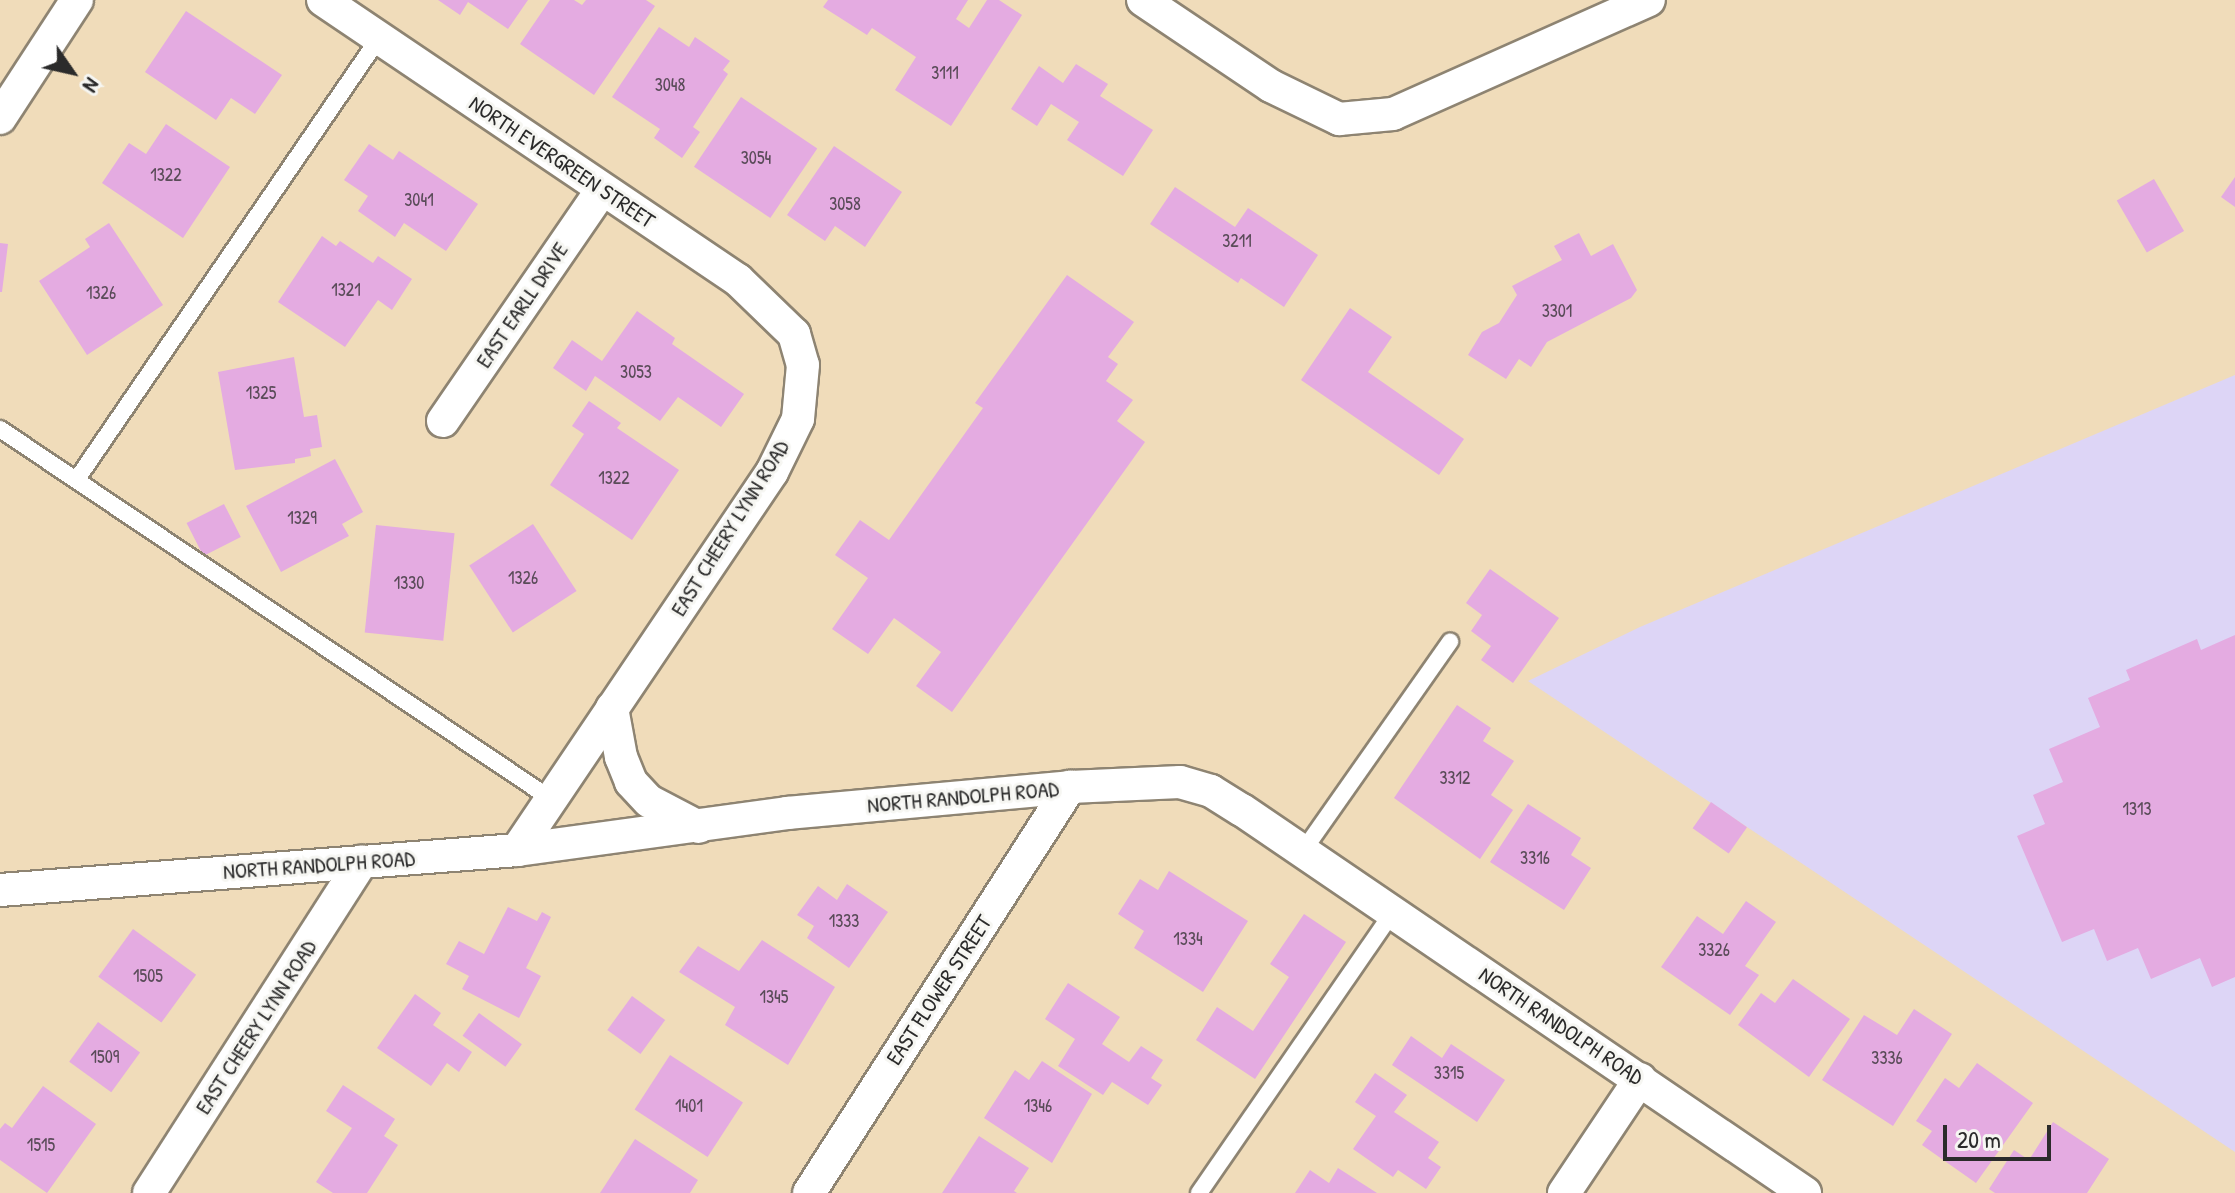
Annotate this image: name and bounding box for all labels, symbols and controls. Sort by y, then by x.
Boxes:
north arrow [32,32,112,112]
house number: 3111 [931,62,959,84]
text: N [76,72,108,99]
house number: 3048 [655,74,685,96]
street label: NORTH EVERGREEN STREET [464,90,660,234]
house number: 3054 [741,147,771,169]
house number: 1322 [150,164,182,186]
house number: 3041 [404,189,434,211]
house number: 3058 [829,193,861,215]
house number: 3211 [1222,230,1252,252]
street label: EAST EARLL DRIVE [470,237,574,373]
house number: 1321 [331,279,361,301]
house number: 1326 [86,282,116,304]
house number: 3301 [1542,300,1572,322]
house number: 3053 [620,361,652,383]
house number: 1325 [246,382,276,404]
street label: EAST CHEERY LYNN ROAD [665,435,795,621]
house number: 1322 [598,467,630,489]
house number: 1329 [287,507,317,529]
house number: 1326 [508,567,538,589]
house number: 1330 [394,572,424,594]
house number: 3312 [1439,767,1471,789]
street label: NORTH RANDOLPH ROAD [866,775,1060,819]
house number: 1313 [2122,798,2152,820]
street label: NORTH RANDOLPH ROAD [222,845,416,885]
house number: 3316 [1520,847,1550,869]
house number: 1333 [829,910,859,932]
street label: EAST FLOWER STREET [881,910,997,1070]
house number: 1334 [1173,928,1203,950]
street label: EAST CHEERY LYNN ROAD [190,935,322,1119]
house number: 3326 [1698,939,1730,961]
street label: NORTH RANDOLPH ROAD [1474,961,1648,1091]
house number: 1505 [133,965,163,987]
house number: 1345 [760,986,788,1008]
house number: 1509 [91,1046,119,1068]
house number: 3336 [1871,1047,1903,1069]
house number: 3315 [1434,1062,1464,1084]
house number: 1401 [675,1095,703,1117]
house number: 1346 [1024,1095,1052,1117]
scale bar [1947,1109,2055,1159]
text: 20 m [1957,1123,2001,1155]
house number: 1515 [27,1134,55,1156]

